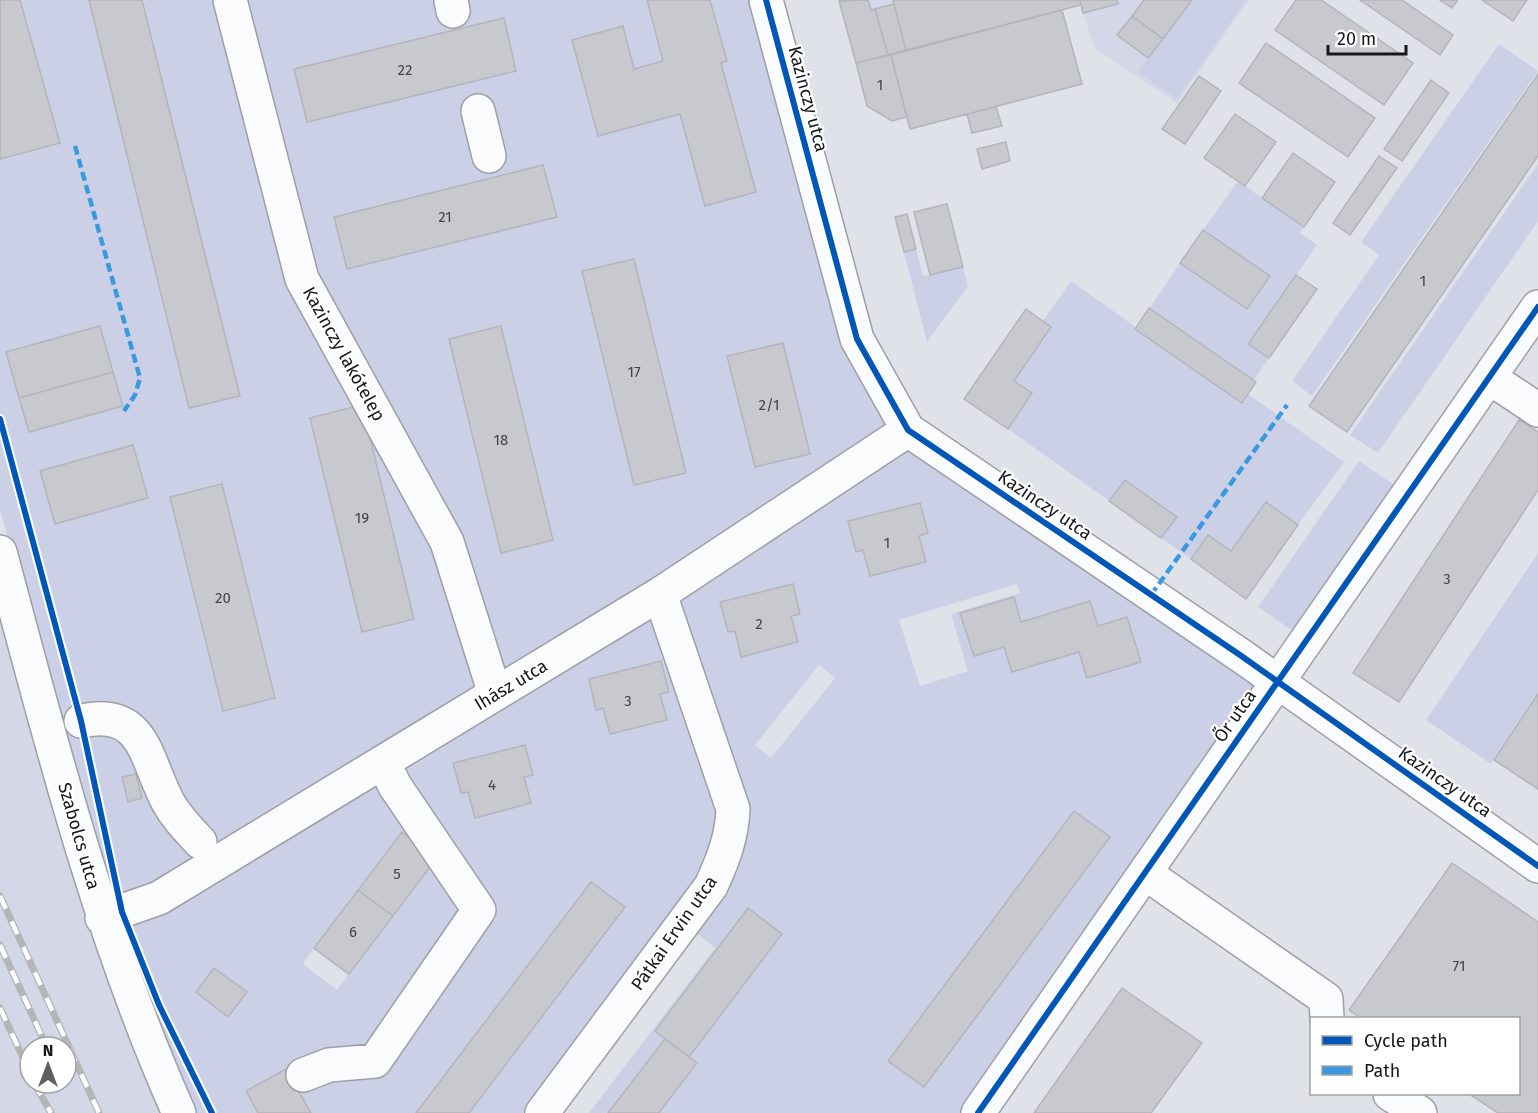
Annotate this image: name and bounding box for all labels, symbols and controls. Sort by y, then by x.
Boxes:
scale bar [1328,18,1406,56]
text: 20 m [1337,28,1376,50]
street label: Kazinczy utca [783,44,833,154]
house number: 22 [398,61,412,79]
house number: 1 [877,76,883,94]
house number: 21 [438,208,452,226]
house number: 1 [1420,272,1426,290]
street label: Kazinczy lakótelep [298,283,390,425]
house number: 17 [627,363,641,381]
house number: 2/1 [759,396,779,414]
house number: 18 [494,431,508,449]
street label: Kazinczy utca [994,465,1096,545]
house number: 19 [355,509,369,527]
house number: 1 [884,534,890,552]
house number: 3 [1443,570,1451,588]
house number: 20 [215,589,231,607]
house number: 2 [755,615,763,633]
street label: Ihász utca [470,655,552,715]
street label: Őr utca [1208,685,1261,747]
house number: 3 [624,692,632,710]
street label: Kazinczy utca [1394,742,1496,822]
house number: 4 [488,776,496,794]
street label: Szabolcs utca [53,780,105,892]
house number: 5 [393,865,401,883]
street label: Pátkai Ervin utca [626,871,722,995]
house number: 6 [349,923,357,941]
house number: 71 [1453,957,1465,975]
legend [1310,1017,1520,1095]
text: Cycle path [1364,1030,1448,1052]
north arrow [18,1035,78,1095]
text: N [43,1041,53,1060]
text: Path [1364,1060,1400,1082]

